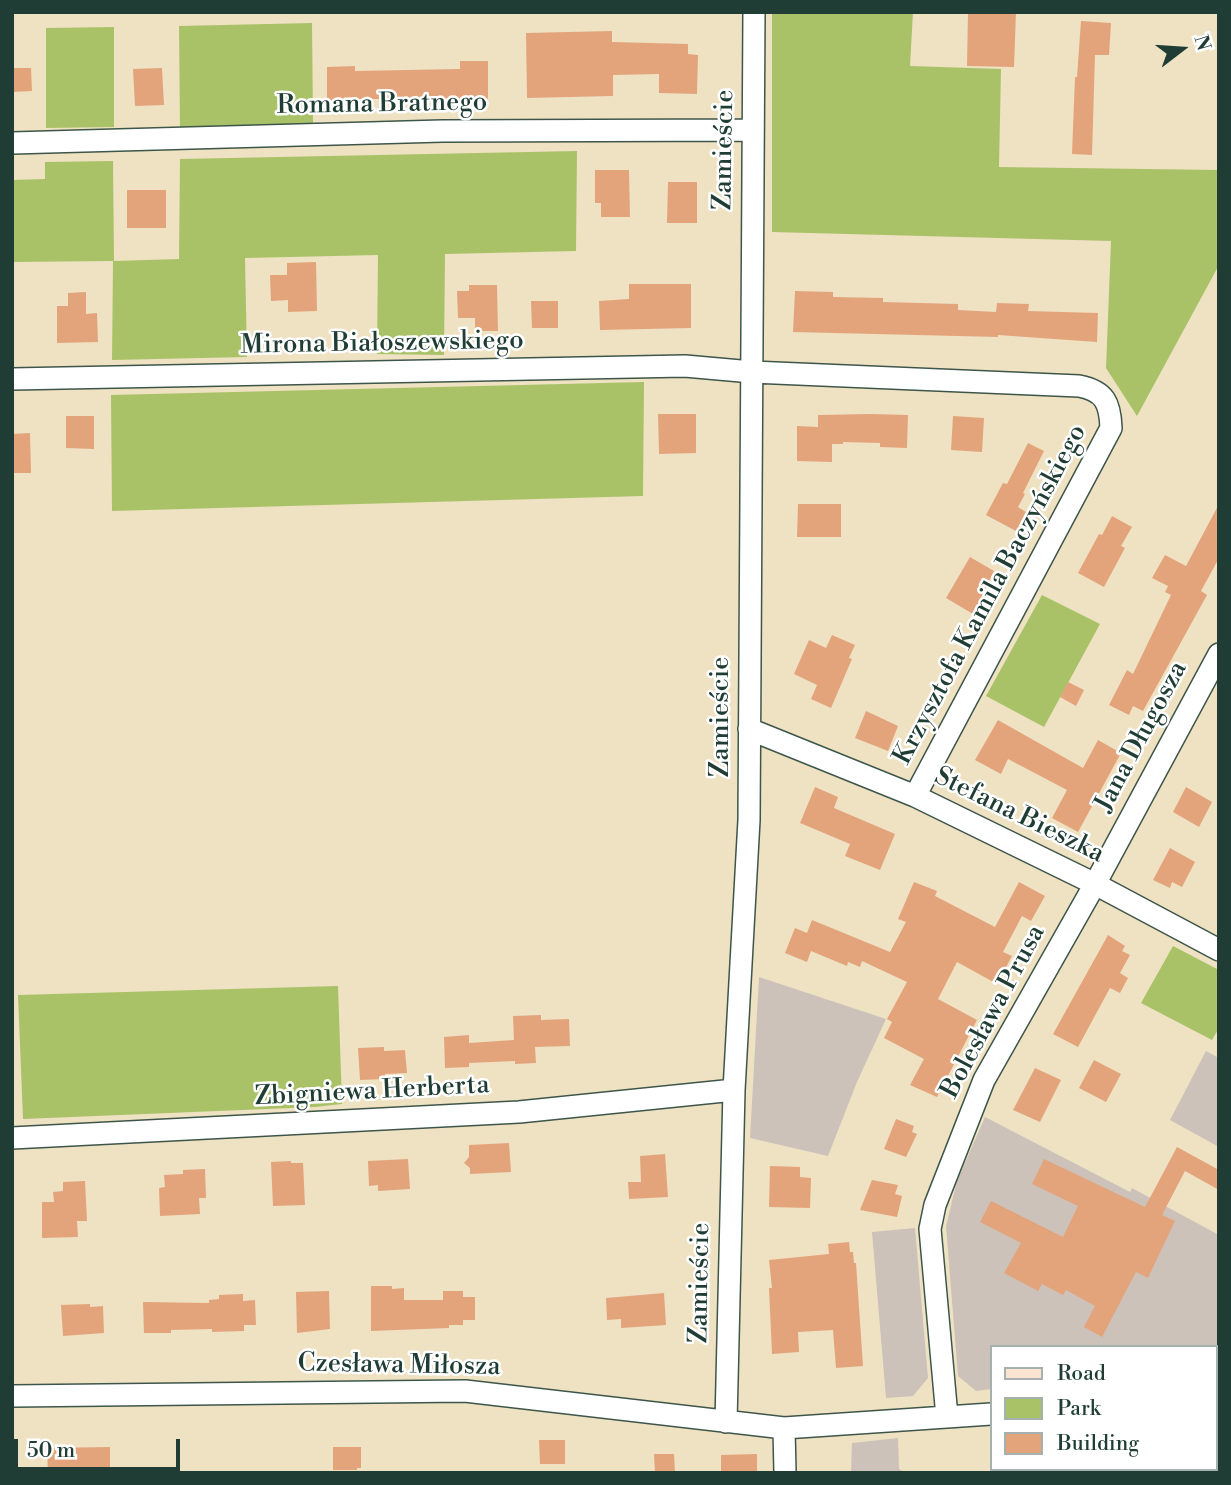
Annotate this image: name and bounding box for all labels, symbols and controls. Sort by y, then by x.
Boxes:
north arrow [1147,14,1217,84]
text: N [1188,32,1216,54]
street label: Romana Bratnego [276,88,488,122]
street label: Zamieście [708,89,742,211]
street label: Mirona Białoszewskiego [240,326,524,362]
street label: Krzysztofa Kamila Baczyńskiego [888,420,1094,770]
street label: Jana Długosza [1089,656,1195,818]
street label: Zamieście [706,657,738,777]
street label: Stefana Bieszka [929,761,1109,871]
street label: Bolesława Prusa [935,920,1053,1104]
street label: Zbigniewa Herberta [254,1070,490,1114]
street label: Zamieście [684,1222,718,1344]
legend [990,1345,1217,1471]
street label: Czesława Miłosza [297,1349,501,1383]
text: Road [1057,1361,1106,1387]
text: Park [1057,1396,1101,1422]
scale bar [18,1426,184,1470]
text: Building [1057,1431,1139,1457]
text: 50 m [27,1438,75,1464]

